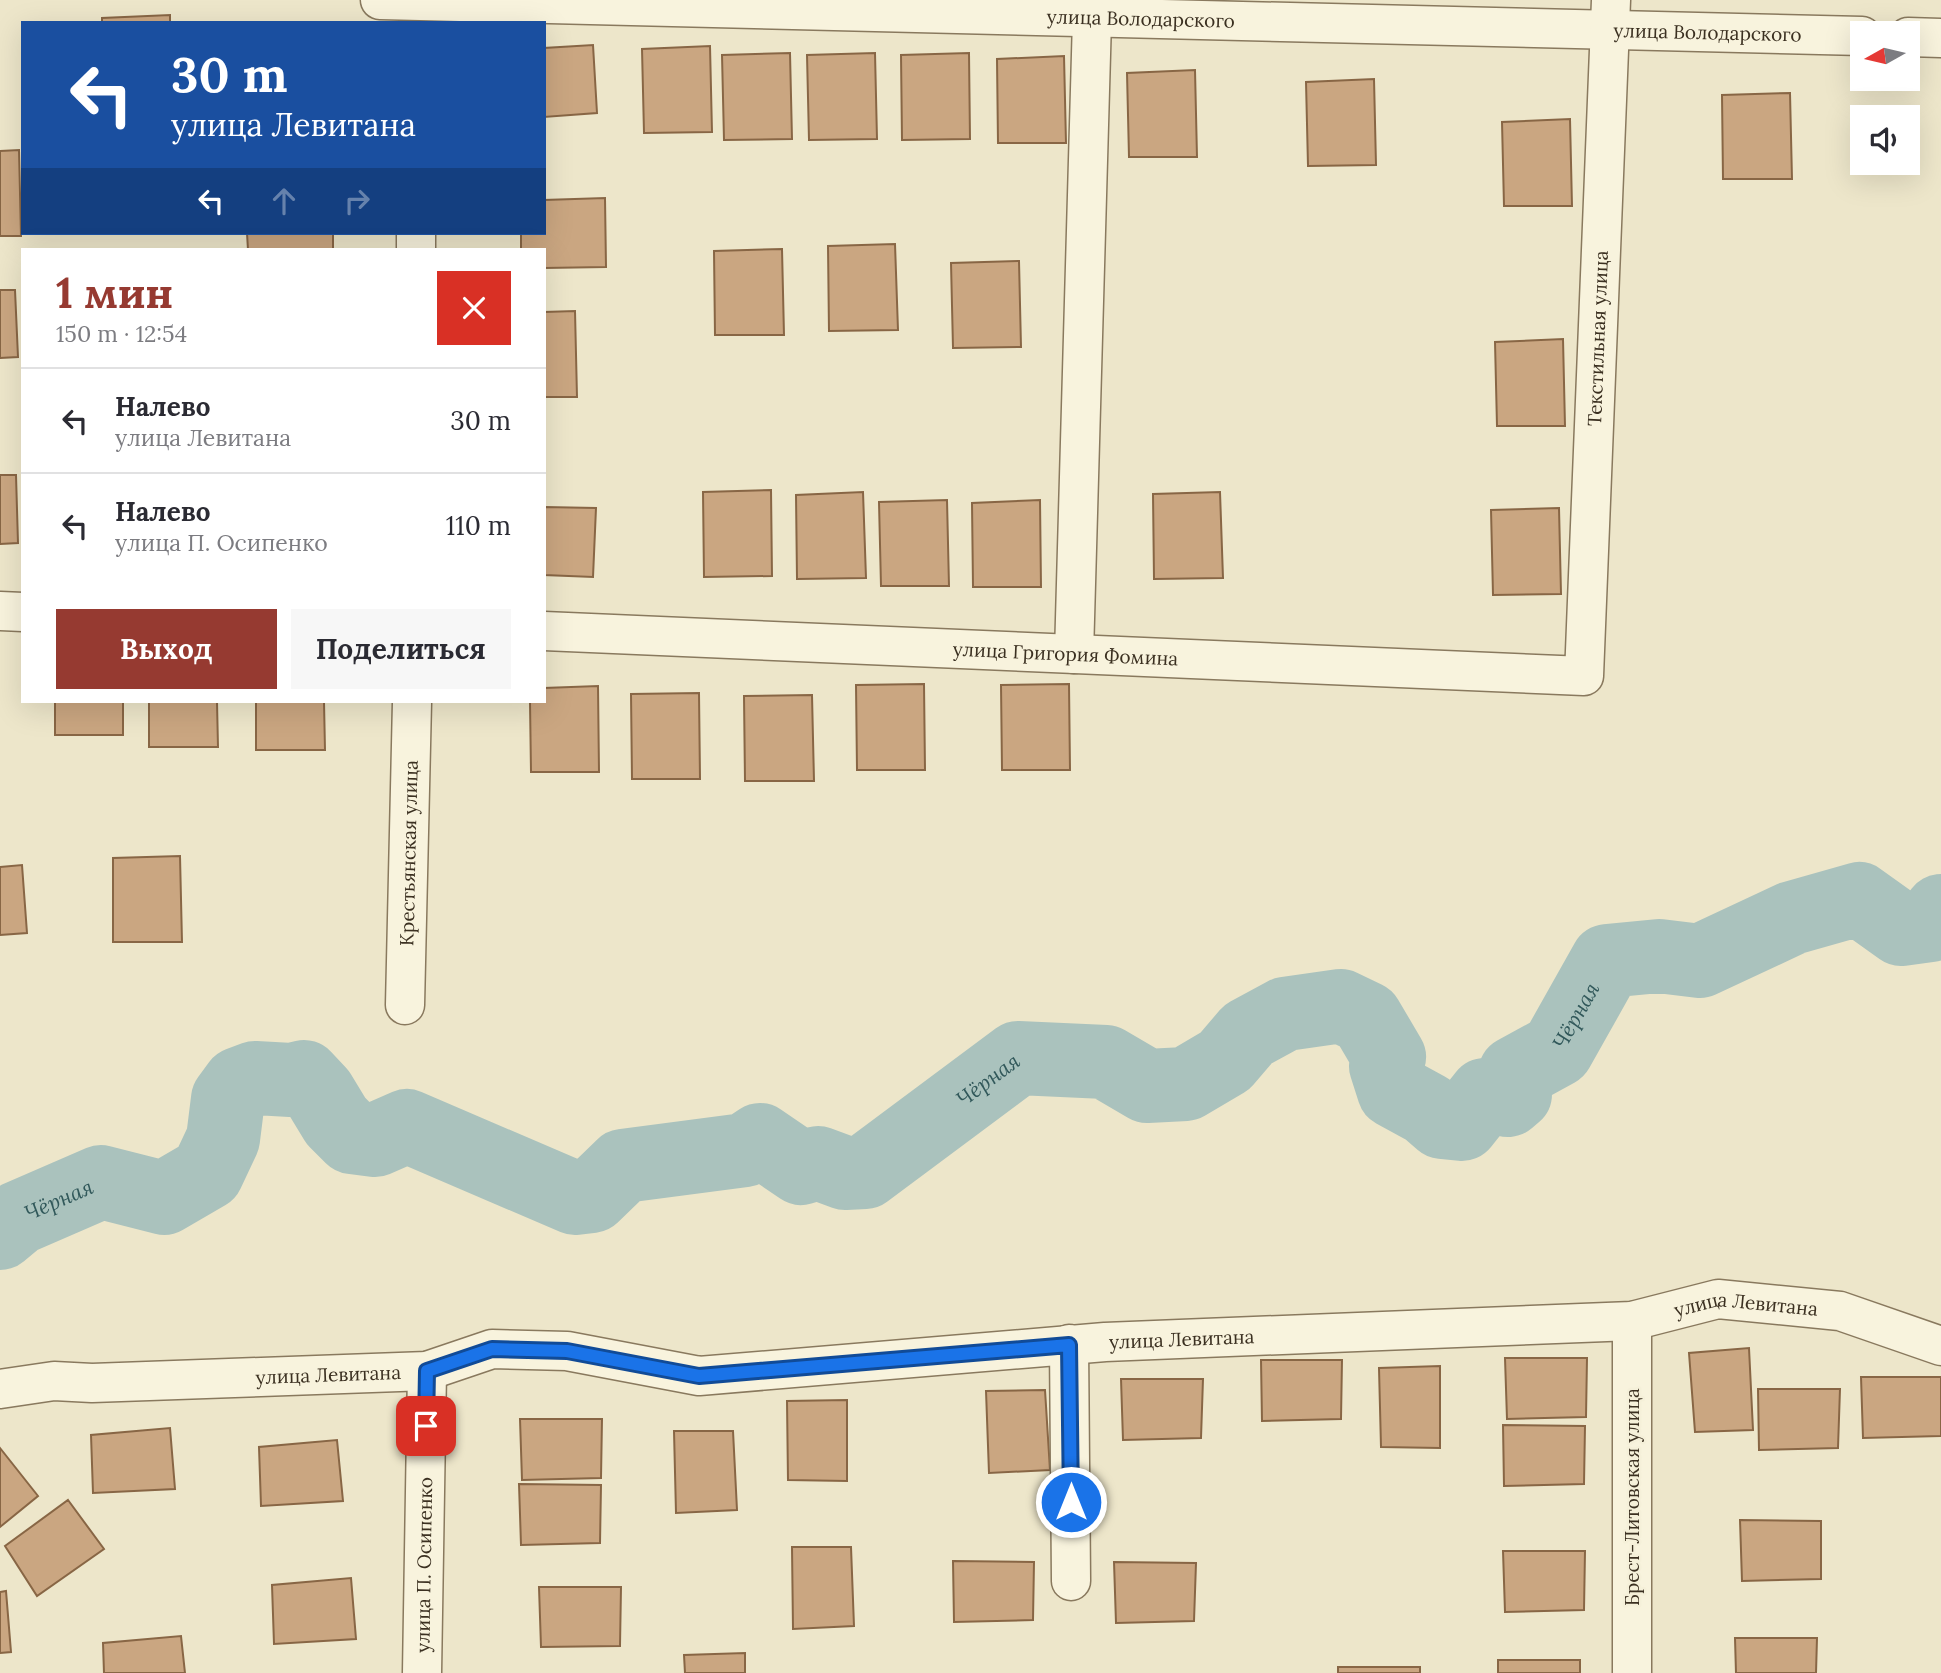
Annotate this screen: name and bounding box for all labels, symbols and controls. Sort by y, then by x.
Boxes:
street label: улица Володарского [1046,4,1235,33]
street label: улица Володарского [1613,18,1802,47]
north arrow [1850,21,1920,91]
map controls [1850,21,1920,175]
text: 30 m [171,43,288,105]
icon: left [56,49,147,140]
text: улица Левитана [171,104,416,145]
button: sound [1850,105,1920,175]
icon: left [192,182,230,220]
icon: ahead [265,182,303,220]
icon: right [338,182,376,220]
street label: Текстильная улица [1582,250,1613,426]
text: 1 мин [56,266,173,320]
button: close [437,271,511,345]
text: 150 m · 12:54 [56,319,187,348]
text: Налево [115,390,211,423]
icon: left [56,402,94,440]
text: 30 m [450,404,511,437]
text: улица Левитана [115,423,291,452]
text: Налево [115,495,211,528]
icon: left [56,507,94,545]
text: 110 m [446,509,511,542]
text: улица П. Осипенко [115,528,328,557]
button: Выход [56,609,277,689]
button: Поделиться [291,609,511,689]
street label: улица Григория Фомина [952,637,1179,670]
street label: Крестьянская улица [394,760,423,946]
water label: Чёрная [1546,977,1605,1054]
water label: Чёрная [951,1047,1025,1112]
water label: Чёрная [20,1173,97,1227]
street label: улица Левитана [1671,1287,1819,1322]
street label: улица Левитана [1108,1324,1255,1354]
street label: улица Левитана [255,1360,402,1389]
street label: Брест-Литовская улица [1620,1388,1644,1606]
pin [396,1396,456,1456]
icon: arrive [407,1407,445,1445]
position arrow [1034,1465,1108,1539]
street label: улица П. Осипенко [410,1477,437,1653]

